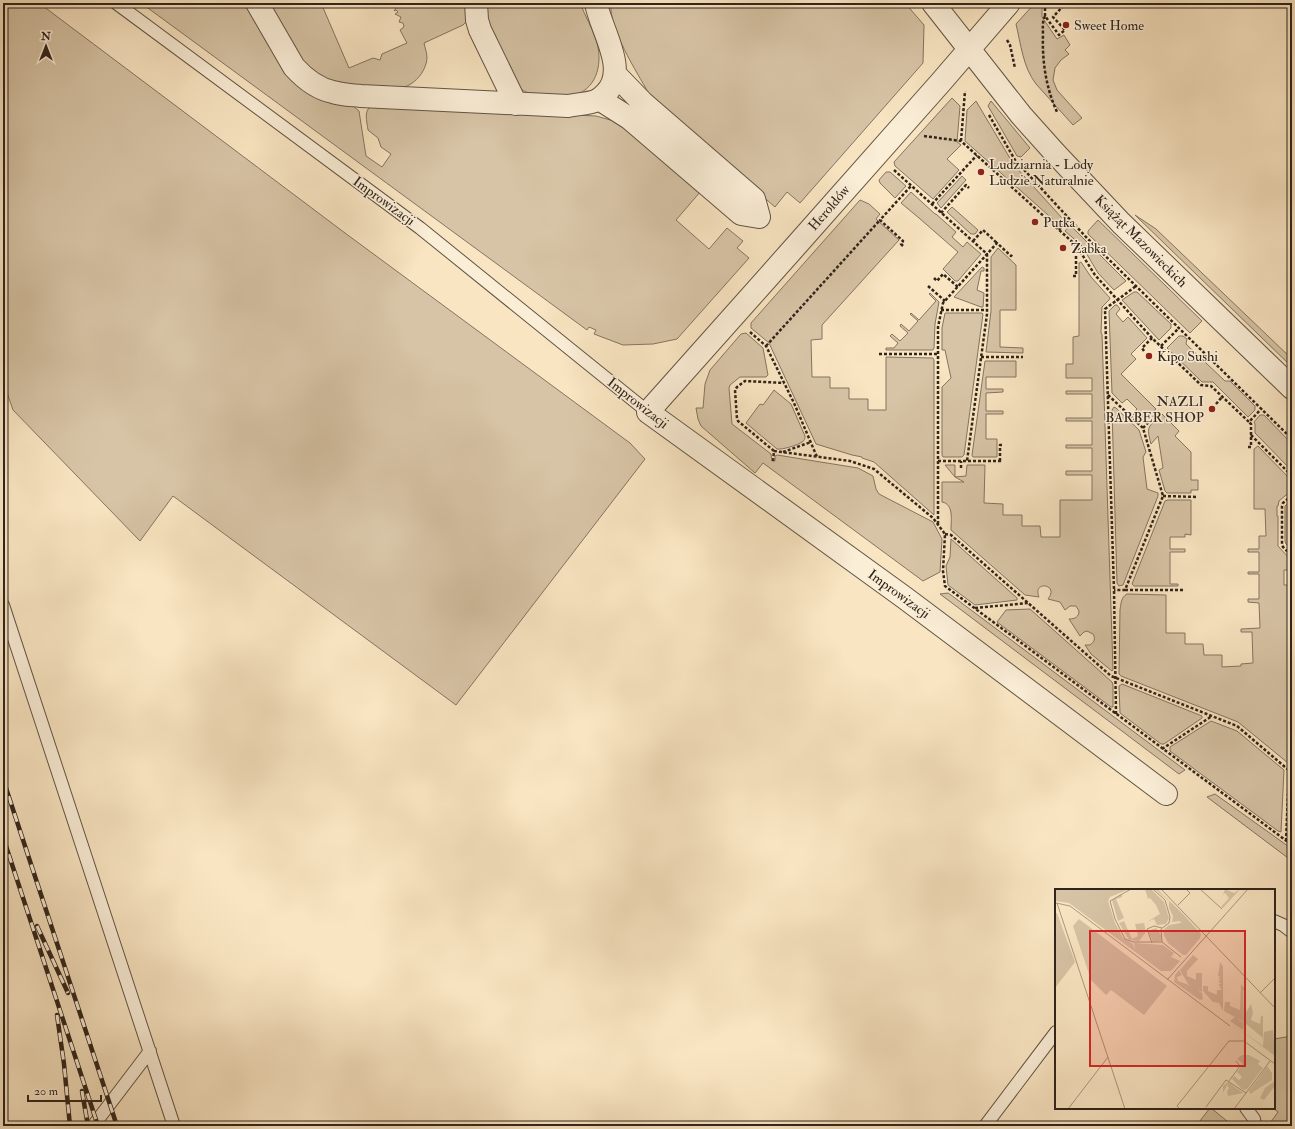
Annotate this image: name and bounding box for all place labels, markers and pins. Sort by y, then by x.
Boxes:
place label: Sweet Home [1074,17,1144,34]
marker: Sweet Home [1061,20,1071,30]
place label: Ludziarnia - Lody Ludzie Naturalnie [989,156,1094,189]
marker: Ludziarnia - Lody Ludzie Naturalnie [976,167,986,177]
place label: Putka [1043,214,1076,231]
marker: Putka [1030,217,1040,227]
place label: Żabka [1071,240,1107,257]
marker: Żabka [1058,243,1068,253]
place label: Kipo Sushi [1157,348,1218,366]
marker: Kipo Sushi [1144,351,1154,361]
place label: NAZLI BARBER SHOP [1105,393,1204,426]
marker: NAZLI BARBER SHOP [1207,404,1217,414]

